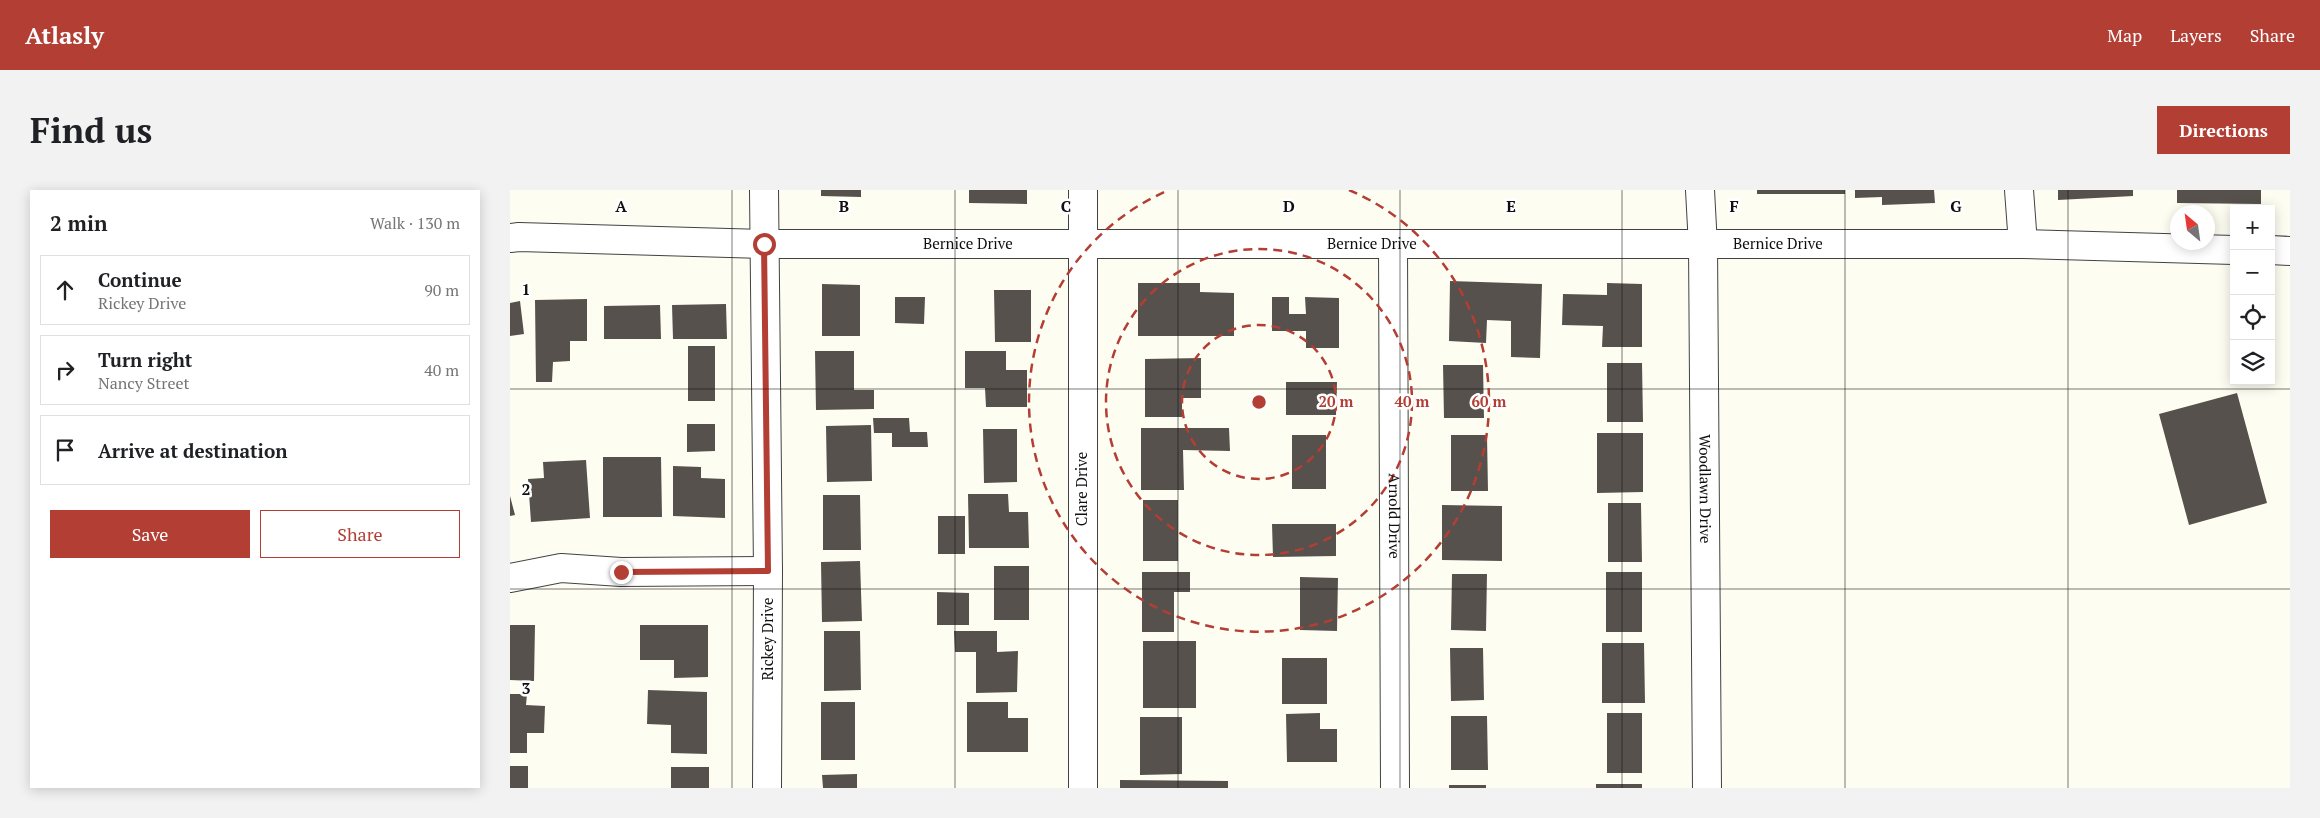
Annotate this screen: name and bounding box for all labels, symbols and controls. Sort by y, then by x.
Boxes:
text: Atlasly [25,19,104,51]
text: Map [2107,23,2142,47]
text: Layers [2170,23,2222,47]
text: Share [2250,23,2295,47]
button: Directions [2157,106,2290,154]
text: Find us [30,107,152,153]
text: A [615,195,627,217]
text: B [839,195,849,217]
text: C [1061,195,1071,217]
text: D [1283,195,1295,217]
text: E [1506,195,1516,217]
text: F [1729,195,1739,217]
text: G [1950,195,1962,217]
north arrow [2170,205,2215,250]
map controls [2230,205,2275,385]
button: + [2230,205,2275,250]
text: 2 min [50,209,107,237]
text: Walk · 130 m [370,212,460,234]
route start [753,233,776,256]
street label: Bernice Drive [923,233,1013,253]
street label: Bernice Drive [1327,233,1417,253]
street label: Bernice Drive [1733,233,1823,253]
button: − [2230,250,2275,295]
text: Continue [98,267,182,292]
icon: ahead [51,276,79,304]
text: 1 [521,278,531,300]
text: 90 m [424,279,459,301]
text: Rickey Drive [98,292,186,314]
button: locate [2230,295,2275,340]
button: layers [2230,340,2275,385]
text: Turn right [98,347,192,372]
icon: right [51,356,79,384]
text: 40 m [424,359,459,381]
text: Nancy Street [98,372,189,394]
text: 20 m [1319,391,1354,411]
text: 40 m [1395,391,1430,411]
text: 60 m [1472,391,1507,411]
centre of rings [1250,393,1268,411]
street label: Woodlawn Drive [1695,434,1716,544]
icon: arrive [51,436,79,464]
text: Arrive at destination [98,438,287,463]
street label: Clare Drive [1071,452,1091,526]
street label: Arnold Drive [1385,473,1405,559]
text: 2 [521,478,531,500]
button: Save [50,510,250,558]
button: Share [260,510,460,558]
route end [610,561,633,584]
street label: Rickey Drive [757,598,777,680]
text: 3 [521,677,531,699]

